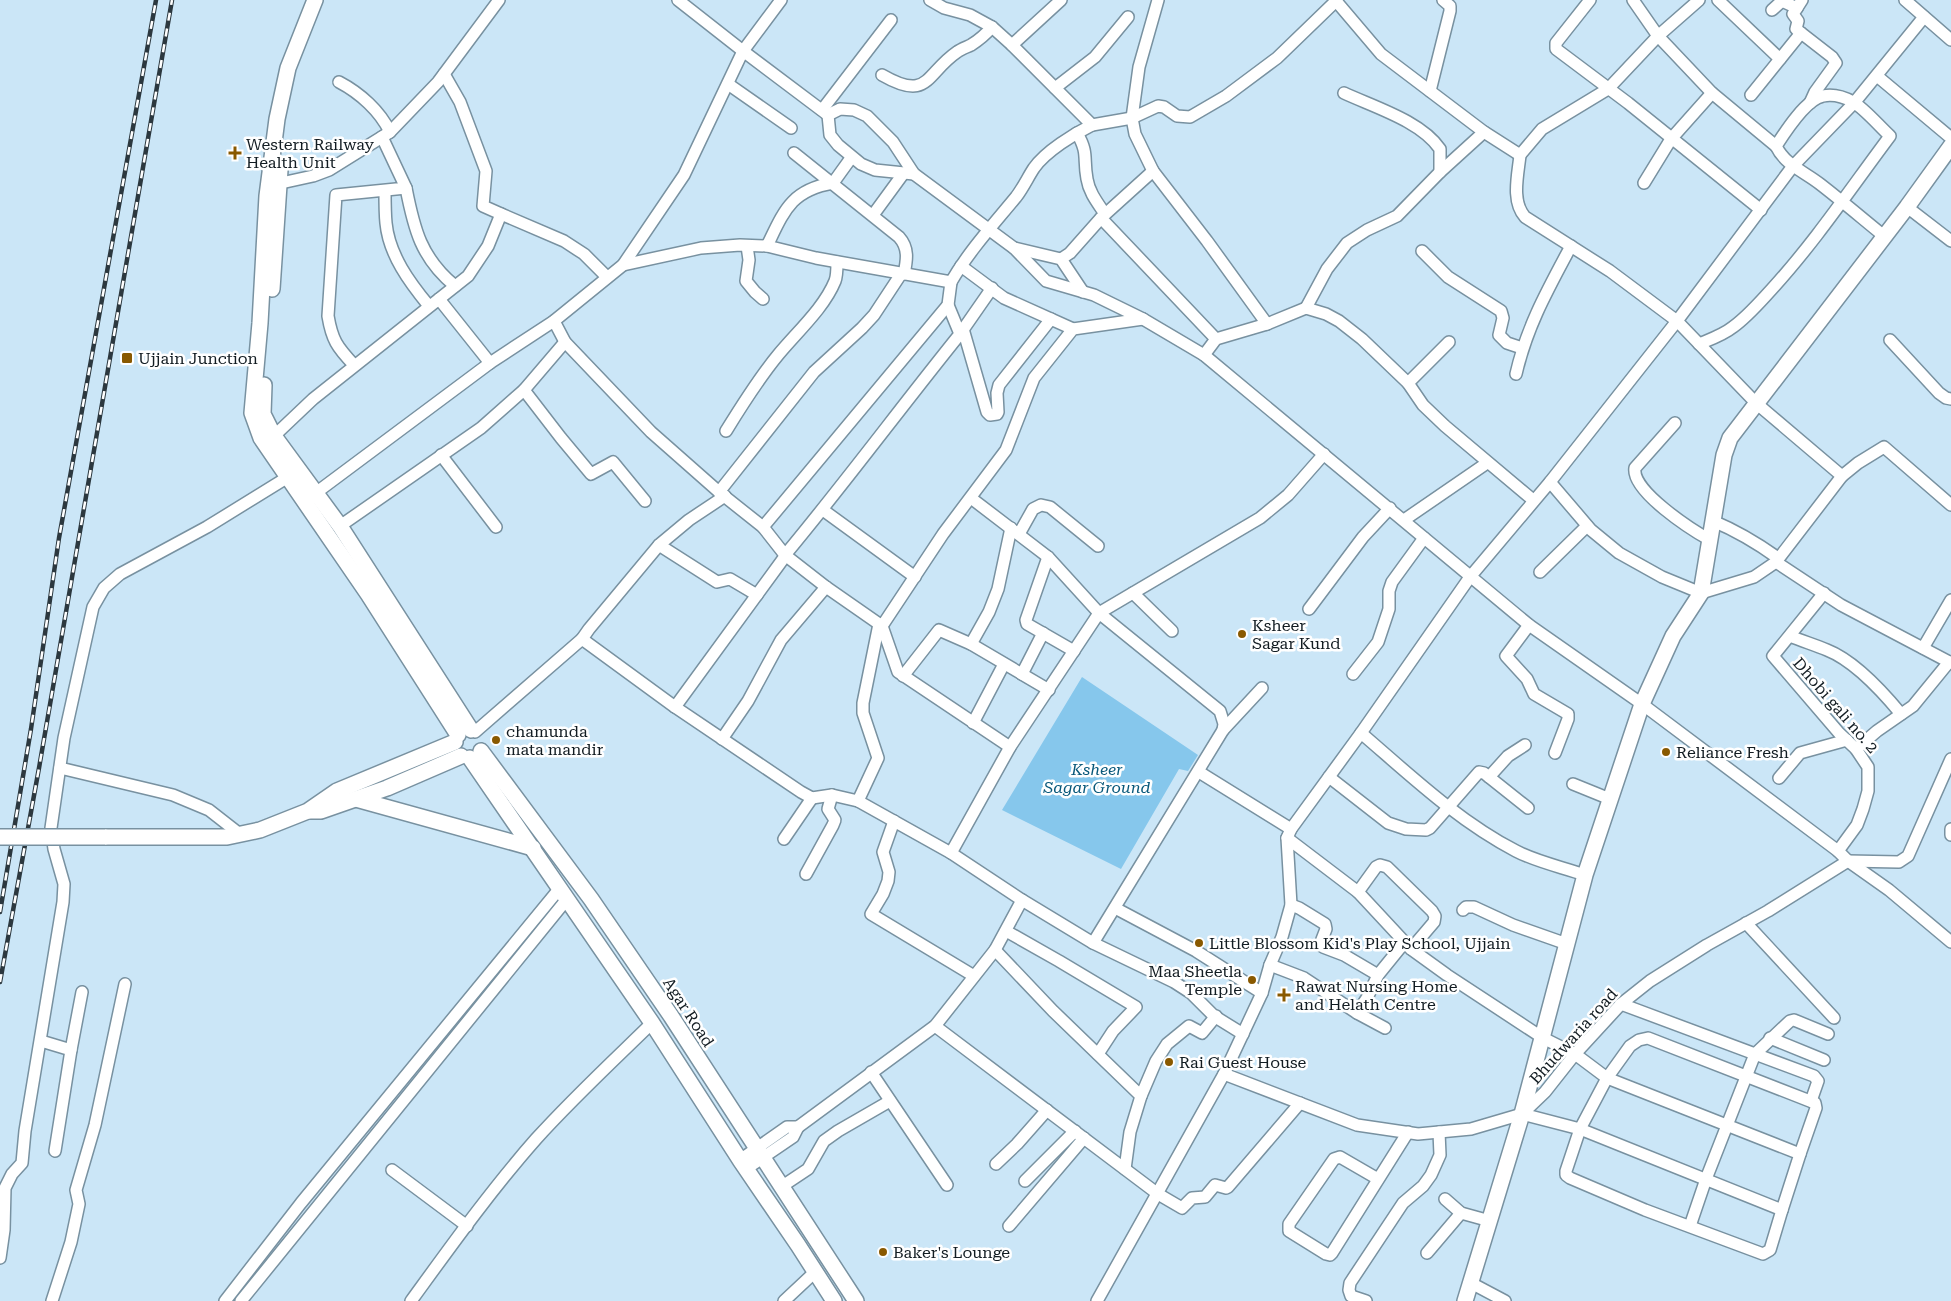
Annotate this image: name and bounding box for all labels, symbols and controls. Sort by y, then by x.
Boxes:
place label: Western Railway Health Unit [246,135,374,172]
marker: Western Railway Health Unit [228,146,242,160]
place label: Ujjain Junction [138,349,258,368]
marker: Ujjain Junction [120,351,134,365]
place label: Ksheer Sagar Kund [1252,616,1341,653]
marker: Ksheer Sagar Kund [1236,628,1248,640]
street label: Dhobi gali no. 2 [1789,654,1882,757]
place label: chamunda mata mandir [506,722,604,759]
marker: chamunda mata mandir [490,734,502,746]
place label: Reliance Fresh [1676,743,1789,762]
marker: Reliance Fresh [1660,746,1672,758]
park label: Ksheer Sagar Ground [1042,760,1151,797]
place label: Little Blossom Kid's Play School, Ujjain [1209,934,1511,953]
marker: Little Blossom Kid's Play School, Ujjain [1193,937,1205,949]
place label: Maa Sheetla Temple [1148,962,1242,999]
street label: Agar Road [659,974,718,1050]
marker: Maa Sheetla Temple [1246,974,1258,986]
place label: Rawat Nursing Home and Helath Centre [1295,977,1458,1014]
street label: Bhudwaria road [1525,985,1621,1088]
marker: Rawat Nursing Home and Helath Centre [1277,988,1291,1002]
place label: Rai Guest House [1179,1053,1307,1072]
marker: Rai Guest House [1163,1056,1175,1068]
place label: Baker's Lounge [893,1243,1010,1262]
marker: Baker's Lounge [877,1246,889,1258]

